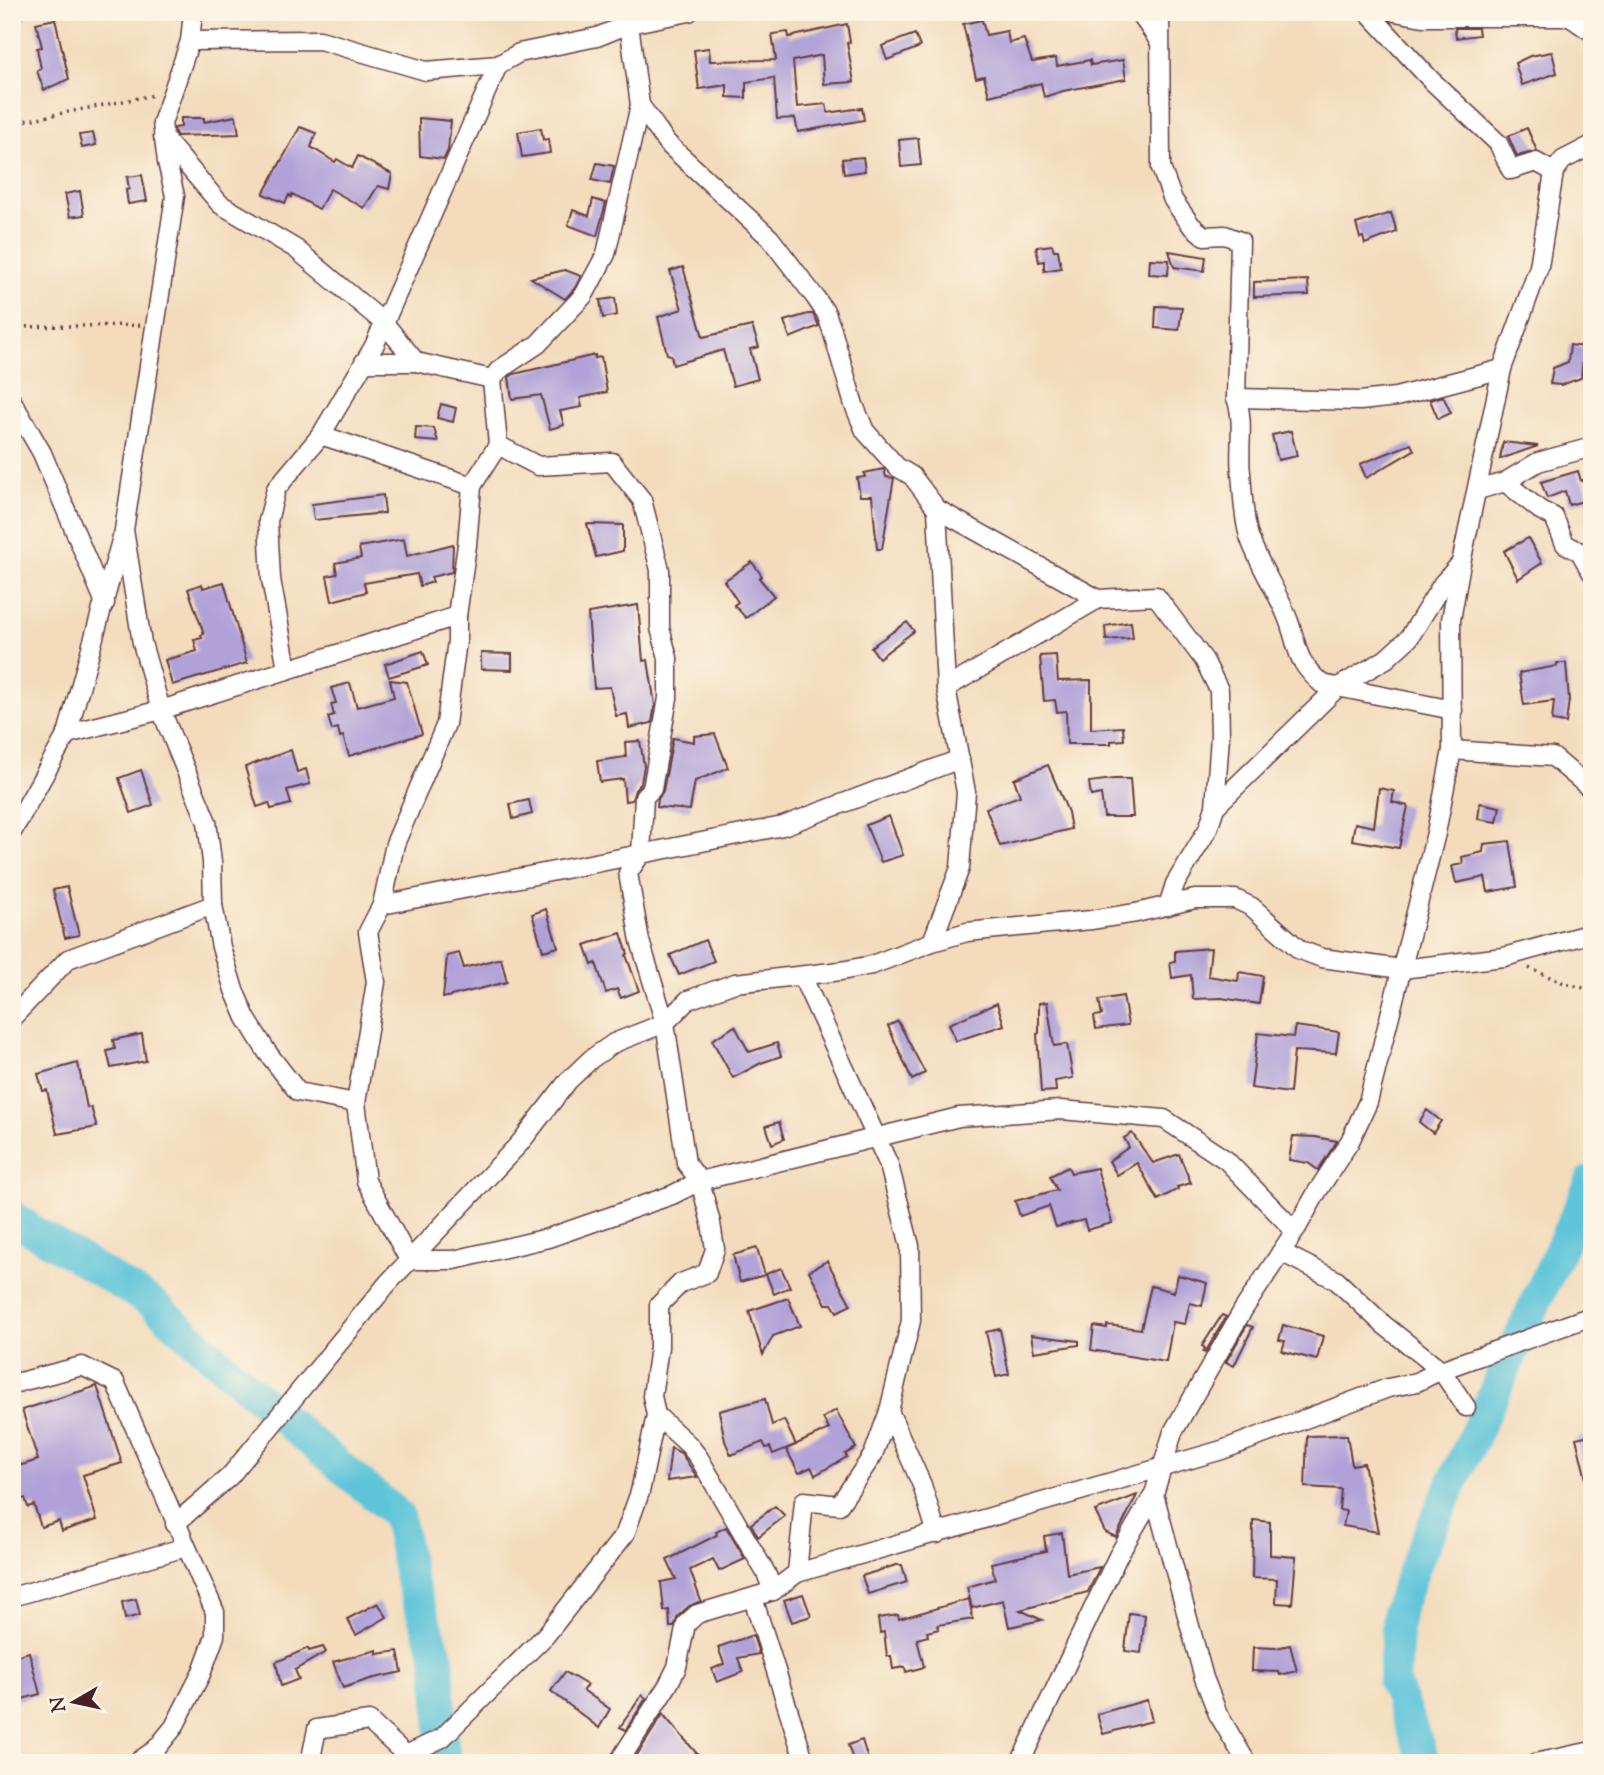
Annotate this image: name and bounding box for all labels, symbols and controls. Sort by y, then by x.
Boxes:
north arrow [38,1666,108,1736]
text: N [45,1695,74,1714]

